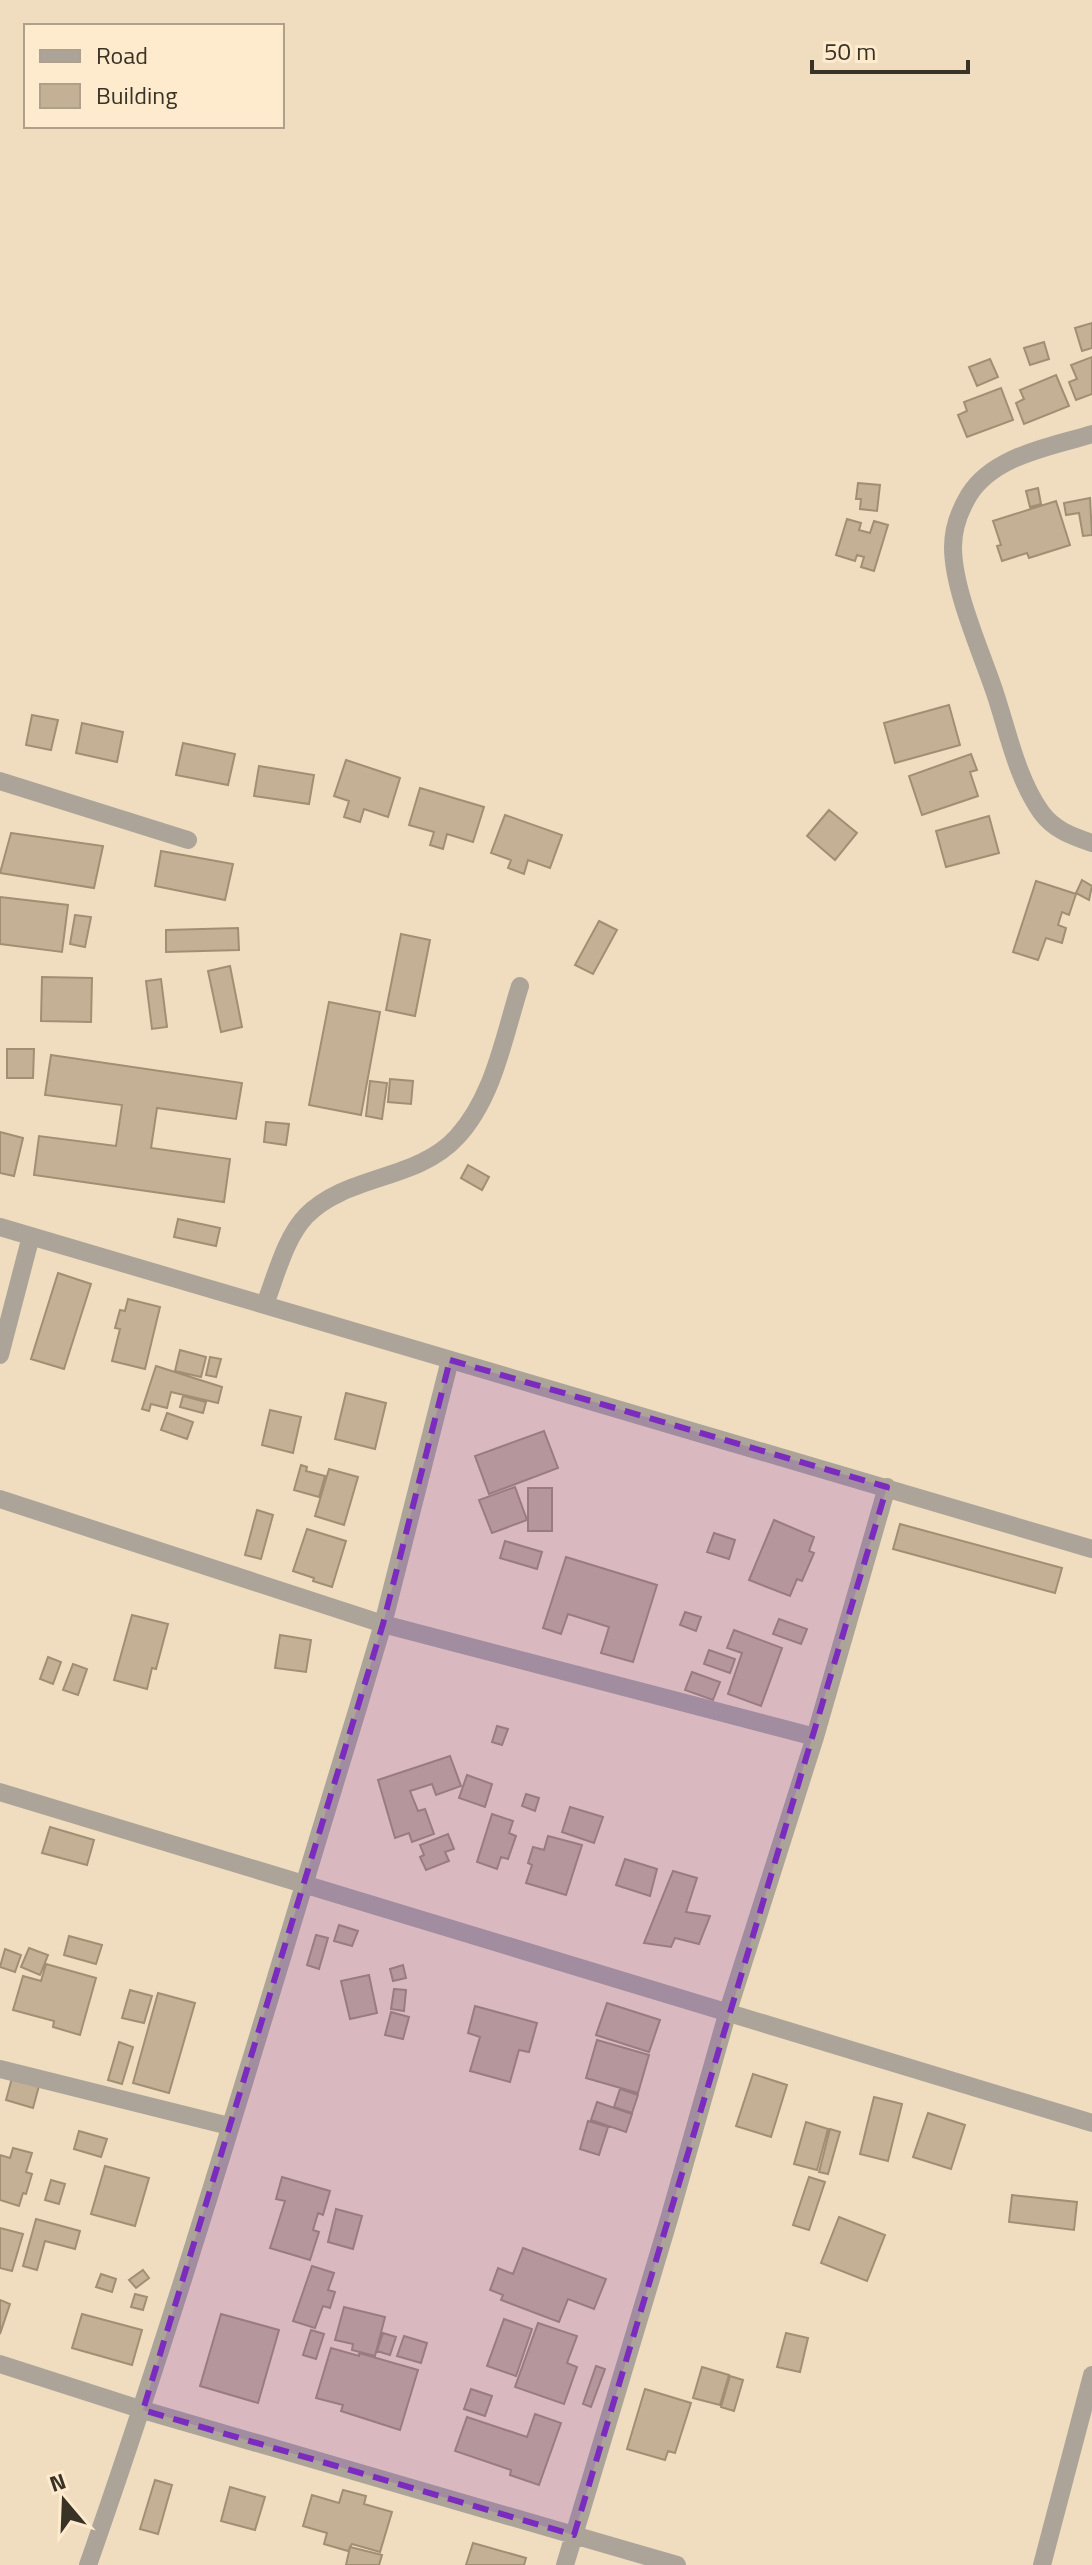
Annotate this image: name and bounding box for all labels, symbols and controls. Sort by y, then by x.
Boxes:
legend [24,24,284,128]
scale bar [812,24,968,74]
text: 50 m [824,33,876,69]
text: Road [96,37,148,73]
text: Building [96,77,178,113]
north arrow [24,2461,104,2541]
text: N [45,2464,70,2501]

